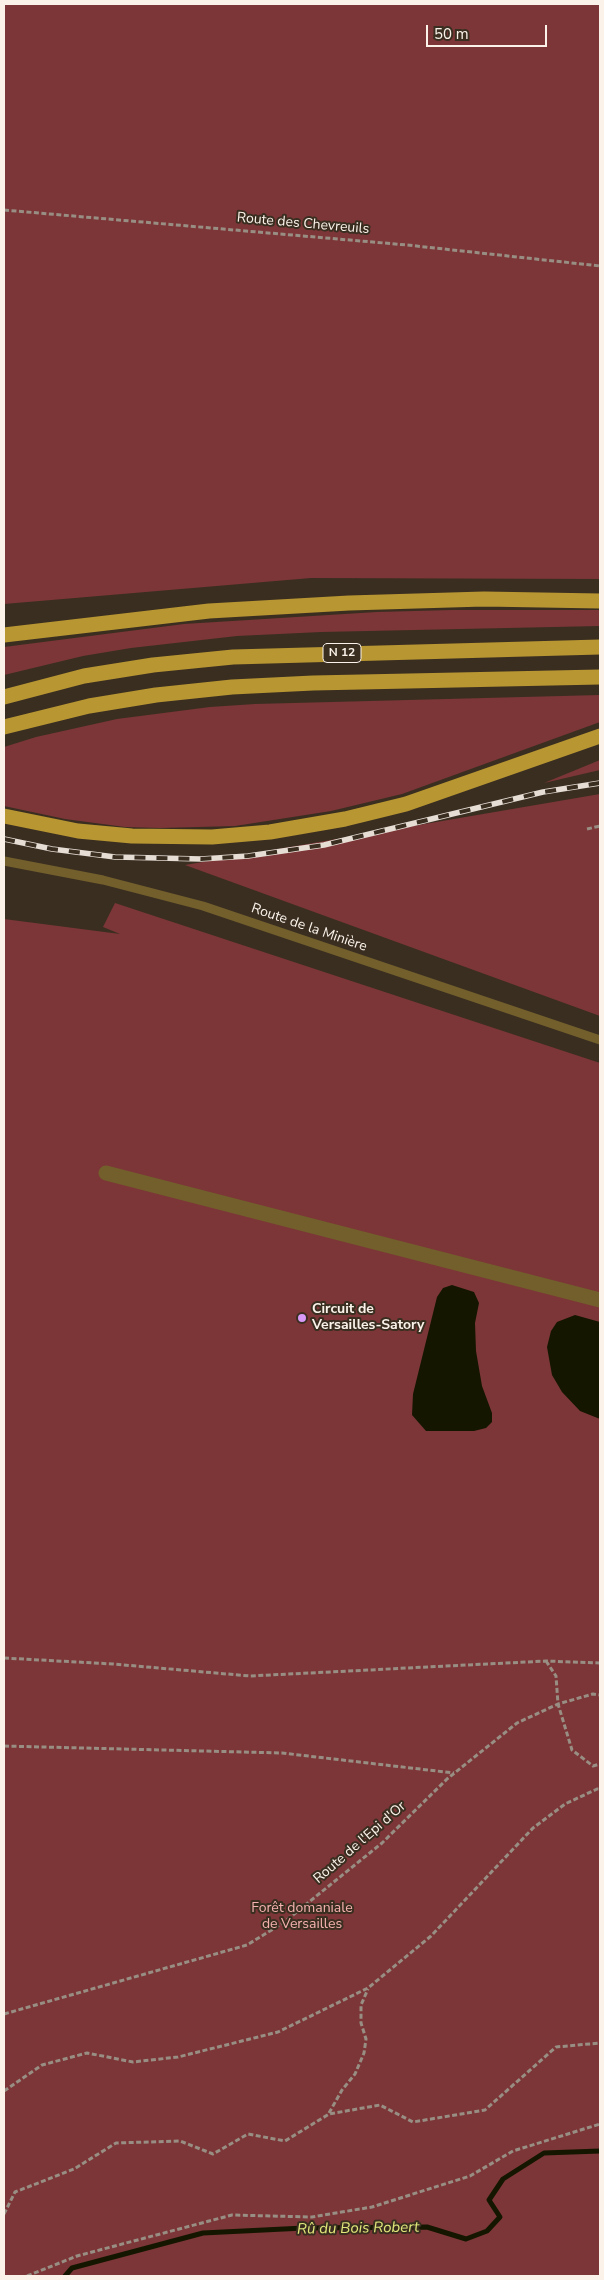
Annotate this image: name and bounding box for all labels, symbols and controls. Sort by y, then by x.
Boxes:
scale bar [429,15,550,47]
text: 50 m [434,24,469,44]
street label: Route des Chevreuils [236,210,370,238]
road number: N 12 [323,644,361,662]
street label: Route de la Minière [249,900,369,956]
place label: Circuit de Versailles-Satory [312,1302,424,1334]
marker: Circuit de Versailles-Satory [296,1312,308,1324]
street label: Route de l'Epi d'Or [310,1798,410,1888]
park label: Forêt domaniale de Versailles [251,1901,353,1934]
water label: Rû du Bois Robert [297,2219,419,2239]

